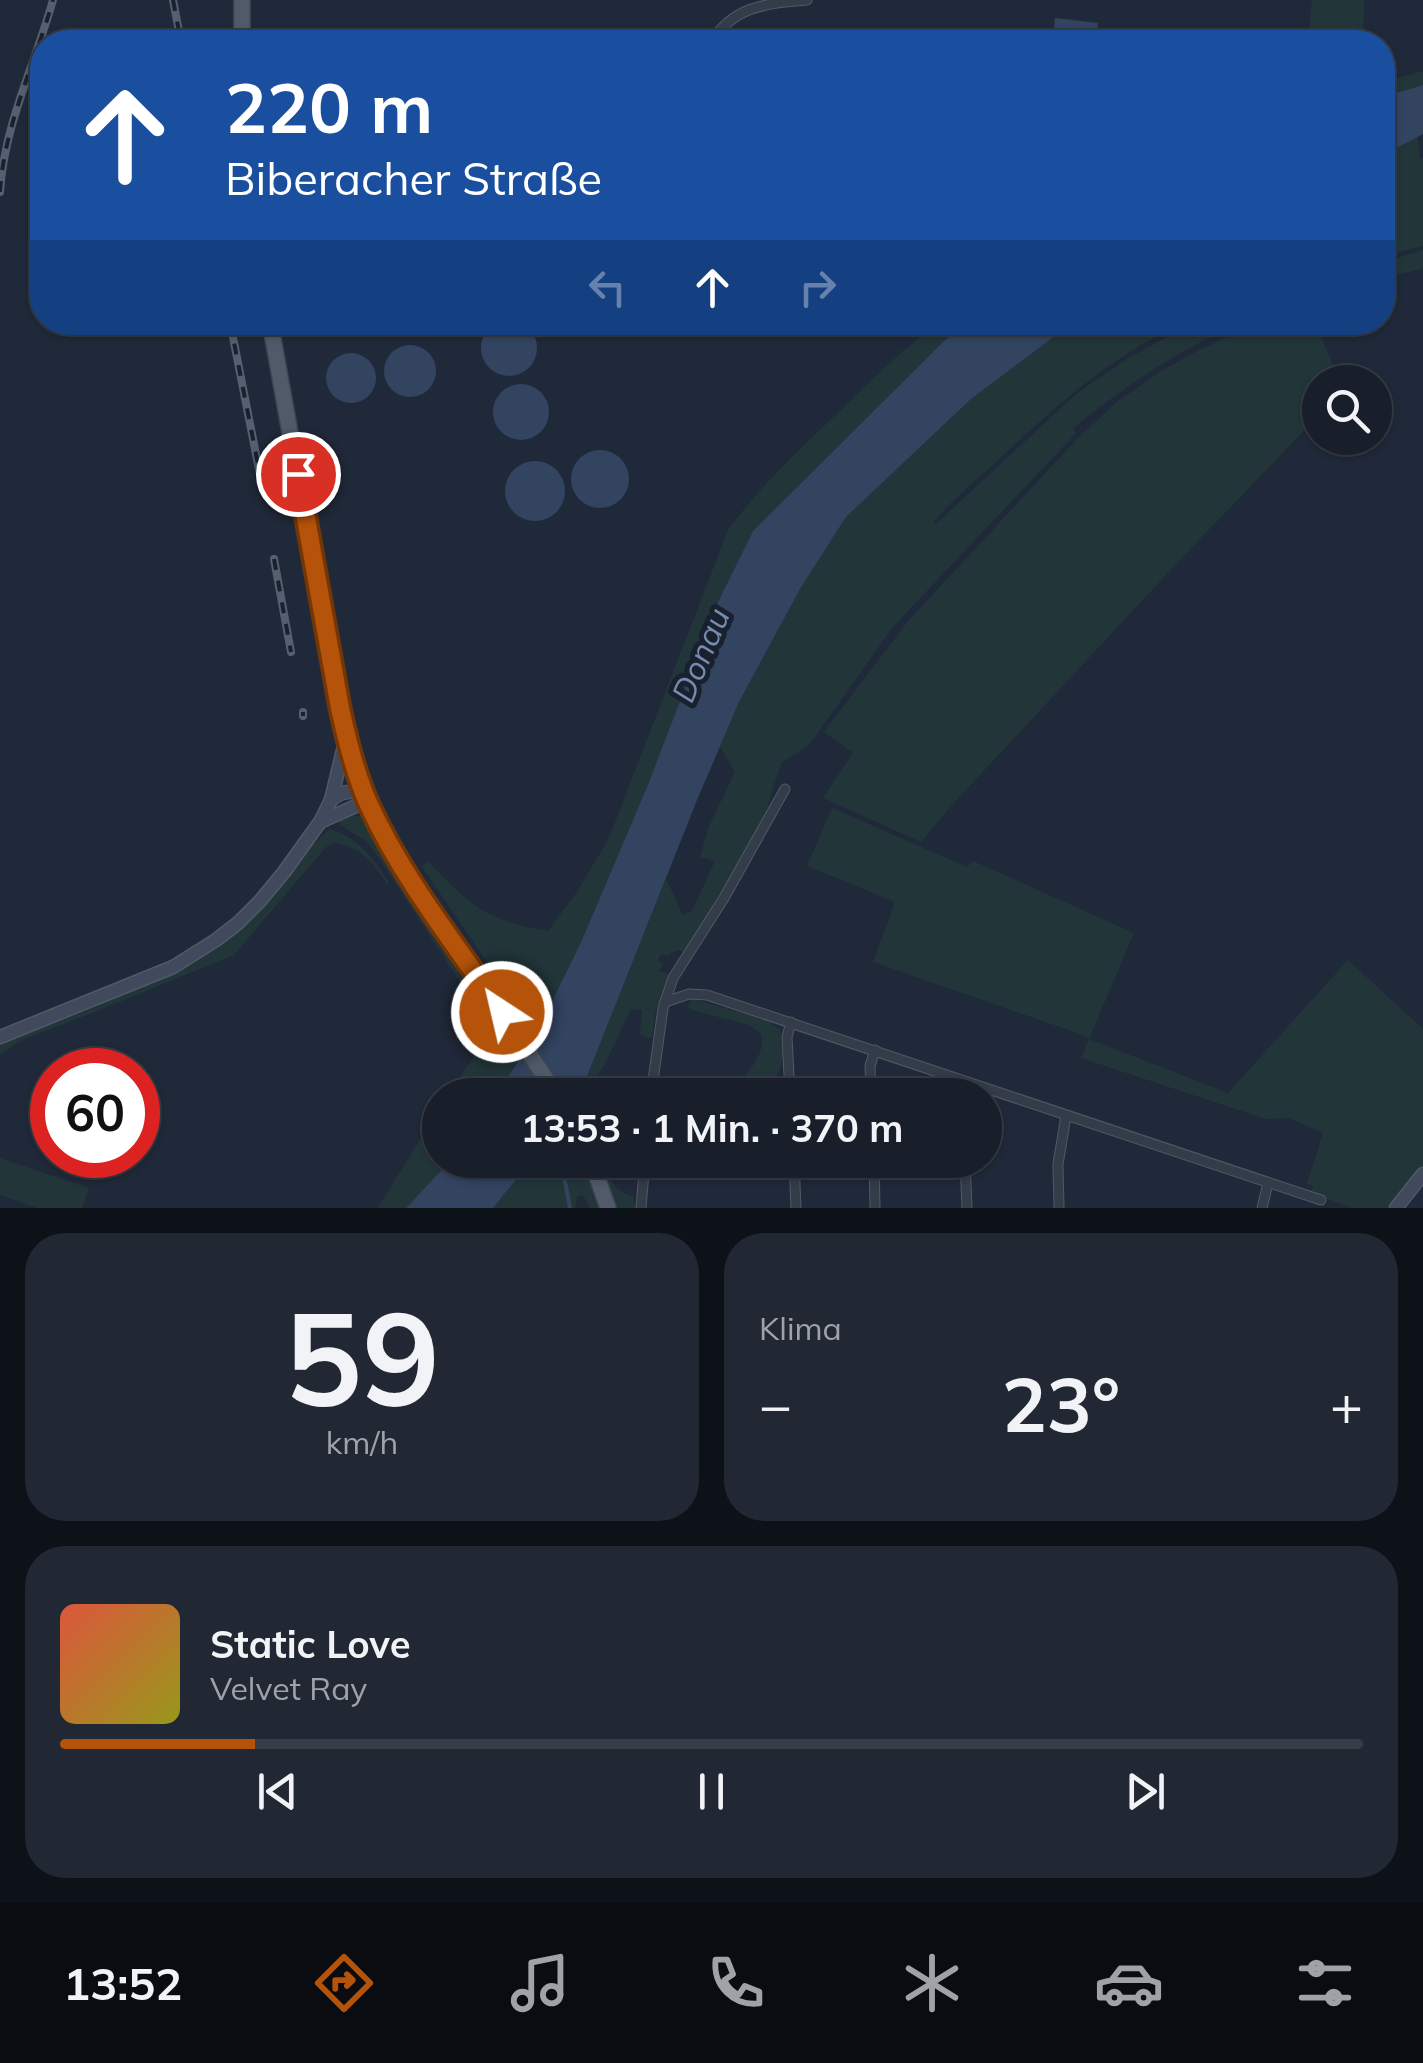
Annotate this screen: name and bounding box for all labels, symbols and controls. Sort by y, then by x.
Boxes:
text: 220 m [225,63,433,151]
icon: ahead [60,70,190,200]
text: Biberacher Straße [225,150,602,206]
icon: left [580,260,635,315]
icon: ahead [685,260,740,315]
icon: right [790,260,845,315]
map controls [1302,365,1392,455]
button: search [1302,365,1392,455]
pin [256,432,341,517]
icon: arrive [271,447,326,502]
water label: Donau [662,601,738,708]
position arrow [450,960,554,1064]
speed limit sign: 60 [30,1048,160,1178]
text: 13:53 · 1 Min. · 370 m [521,1104,903,1152]
text: 59 [284,1275,440,1439]
text: Klima [759,1308,842,1348]
text: 23° [1002,1357,1120,1451]
text: − [759,1370,792,1439]
text: + [1330,1370,1363,1439]
text: km/h [326,1422,398,1462]
text: Static Love [210,1620,411,1668]
text: Velvet Ray [210,1668,367,1708]
icon: previous [250,1764,305,1819]
icon: pause [684,1764,739,1819]
icon: next [1118,1764,1173,1819]
icon: directions [309,1948,379,2018]
icon: music [505,1948,575,2018]
icon: phone [701,1948,771,2018]
icon: climate [897,1948,967,2018]
icon: car [1094,1948,1164,2018]
icon: filters [1290,1948,1360,2018]
text: 13:52 [63,1955,182,2011]

